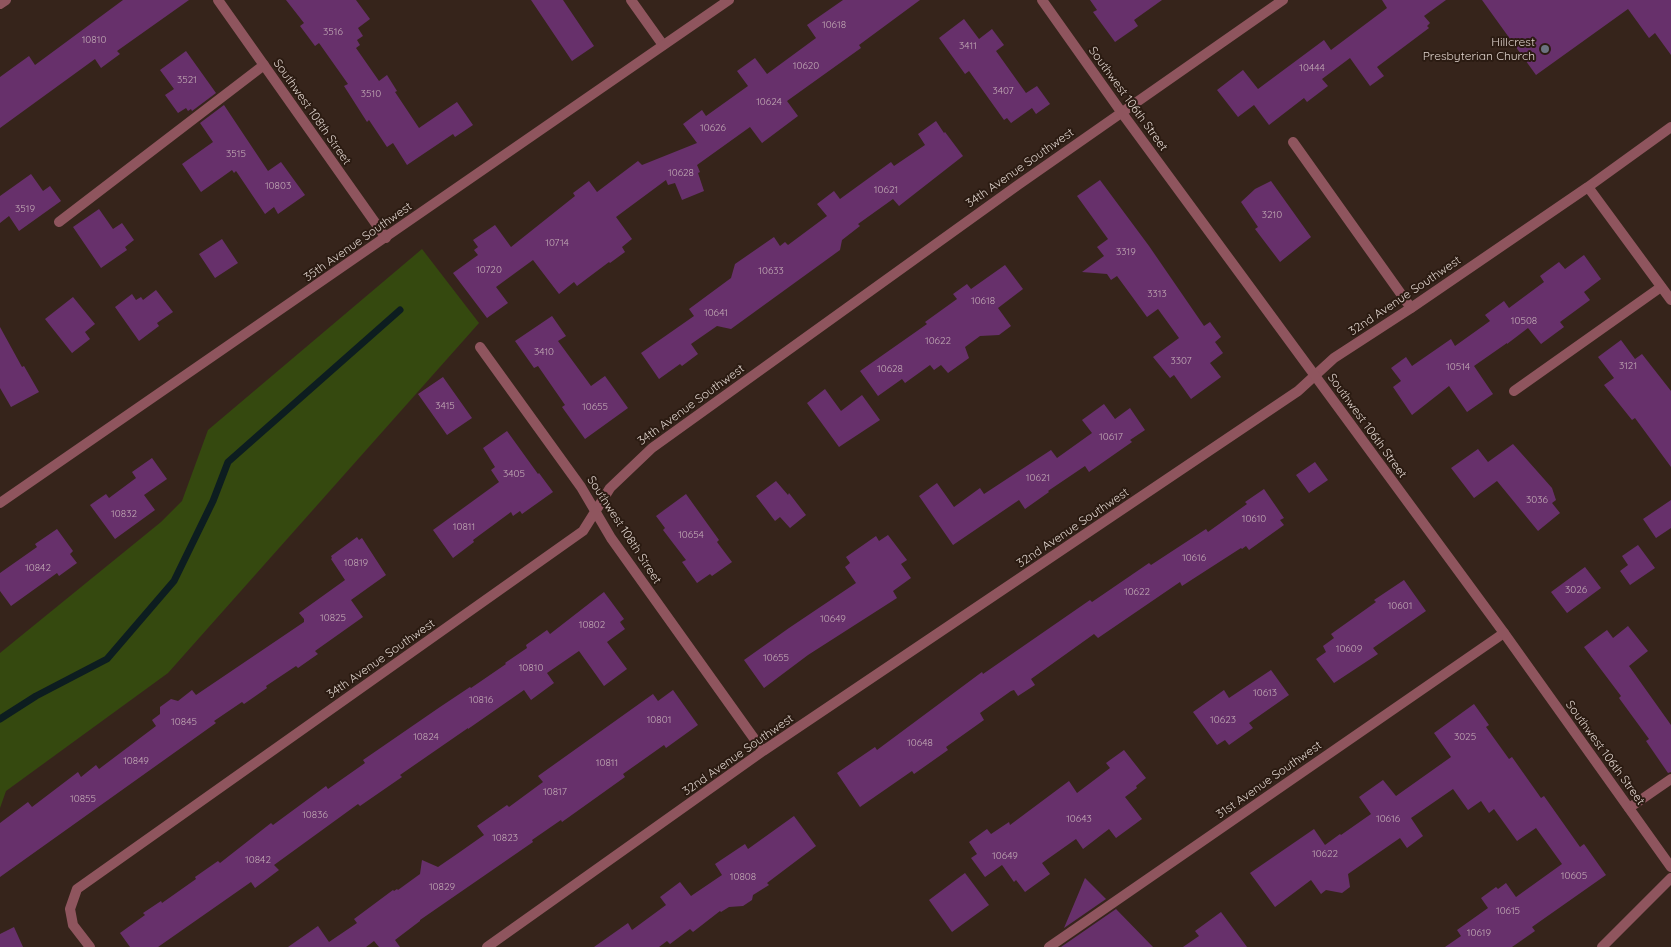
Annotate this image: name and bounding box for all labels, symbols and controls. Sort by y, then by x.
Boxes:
house number: 10618 [822,19,846,31]
house number: 3516 [323,26,343,38]
house number: 10810 [82,34,106,46]
place label: Hillcrest Presbyterian Church [1423,35,1535,63]
house number: 3411 [959,40,977,52]
marker: Hillcrest Presbyterian Church [1539,43,1551,55]
street label: Southwest 106th Street [1085,44,1171,154]
street label: Southwest 108th Street [270,56,354,168]
house number: 10620 [793,60,819,72]
house number: 10444 [1299,62,1325,74]
house number: 3521 [177,74,197,86]
house number: 3407 [992,85,1014,97]
house number: 3510 [361,88,381,100]
house number: 10624 [756,96,782,108]
house number: 10626 [700,122,726,134]
street label: 34th Avenue Southwest [963,125,1077,211]
house number: 3515 [226,148,246,160]
house number: 10628 [668,167,694,179]
house number: 10803 [265,180,291,192]
house number: 10621 [874,184,898,196]
street label: 35th Avenue Southwest [301,199,415,285]
house number: 3519 [15,203,35,215]
house number: 3210 [1262,209,1282,221]
house number: 10714 [545,237,569,249]
house number: 3319 [1116,246,1136,258]
street label: 32nd Avenue Southwest [1346,253,1464,339]
house number: 10720 [476,264,502,276]
house number: 10633 [758,265,784,277]
house number: 3313 [1147,288,1167,300]
house number: 10618 [971,295,995,307]
house number: 10641 [704,307,728,319]
house number: 10508 [1511,315,1537,327]
house number: 10622 [925,335,951,347]
house number: 3410 [534,346,554,358]
house number: 3307 [1170,355,1192,367]
house number: 3121 [1619,360,1637,372]
street label: 34th Avenue Southwest [635,361,747,449]
house number: 10514 [1446,361,1470,373]
house number: 10628 [877,363,903,375]
street label: Southwest 106th Street [1324,371,1410,481]
house number: 3415 [435,400,455,412]
house number: 10655 [582,401,608,413]
house number: 10617 [1099,431,1123,443]
house number: 3405 [503,468,525,480]
house number: 10621 [1026,472,1050,484]
street label: Southwest 108th Street [584,473,664,587]
street label: 32nd Avenue Southwest [1014,485,1132,571]
house number: 3036 [1526,494,1548,506]
house number: 10832 [111,508,137,520]
house number: 10610 [1242,513,1266,525]
house number: 10811 [453,521,475,533]
house number: 10654 [678,529,704,541]
house number: 10616 [1182,552,1206,564]
house number: 10819 [344,557,368,569]
house number: 10842 [25,562,51,574]
house number: 3026 [1565,584,1587,596]
house number: 10622 [1124,586,1150,598]
house number: 10601 [1388,600,1412,612]
house number: 10825 [320,612,346,624]
house number: 10649 [820,613,846,625]
street label: 34th Avenue Southwest [324,616,438,702]
house number: 10802 [579,619,605,631]
house number: 10609 [1336,643,1362,655]
house number: 10655 [763,652,789,664]
house number: 10810 [519,662,543,674]
house number: 10613 [1253,687,1277,699]
house number: 10816 [469,694,493,706]
street label: Southwest 106th Street [1562,698,1648,808]
street label: 32nd Avenue Southwest [680,711,796,799]
house number: 10801 [647,714,671,726]
house number: 10623 [1210,714,1236,726]
house number: 10845 [171,716,197,728]
house number: 10824 [413,731,439,743]
house number: 3025 [1454,731,1476,743]
house number: 10648 [907,737,933,749]
street label: 31st Avenue Southwest [1214,738,1324,822]
house number: 10849 [123,755,149,767]
house number: 10811 [596,757,618,769]
house number: 10817 [543,786,567,798]
house number: 10855 [70,793,96,805]
house number: 10836 [302,809,328,821]
house number: 10643 [1066,813,1092,825]
house number: 10616 [1376,813,1400,825]
house number: 10823 [492,832,518,844]
house number: 10622 [1312,848,1338,860]
house number: 10649 [992,850,1018,862]
house number: 10842 [245,854,271,866]
house number: 10605 [1561,870,1587,882]
house number: 10808 [730,871,756,883]
house number: 10829 [429,881,455,893]
house number: 10615 [1496,905,1520,917]
house number: 10619 [1467,927,1491,939]

